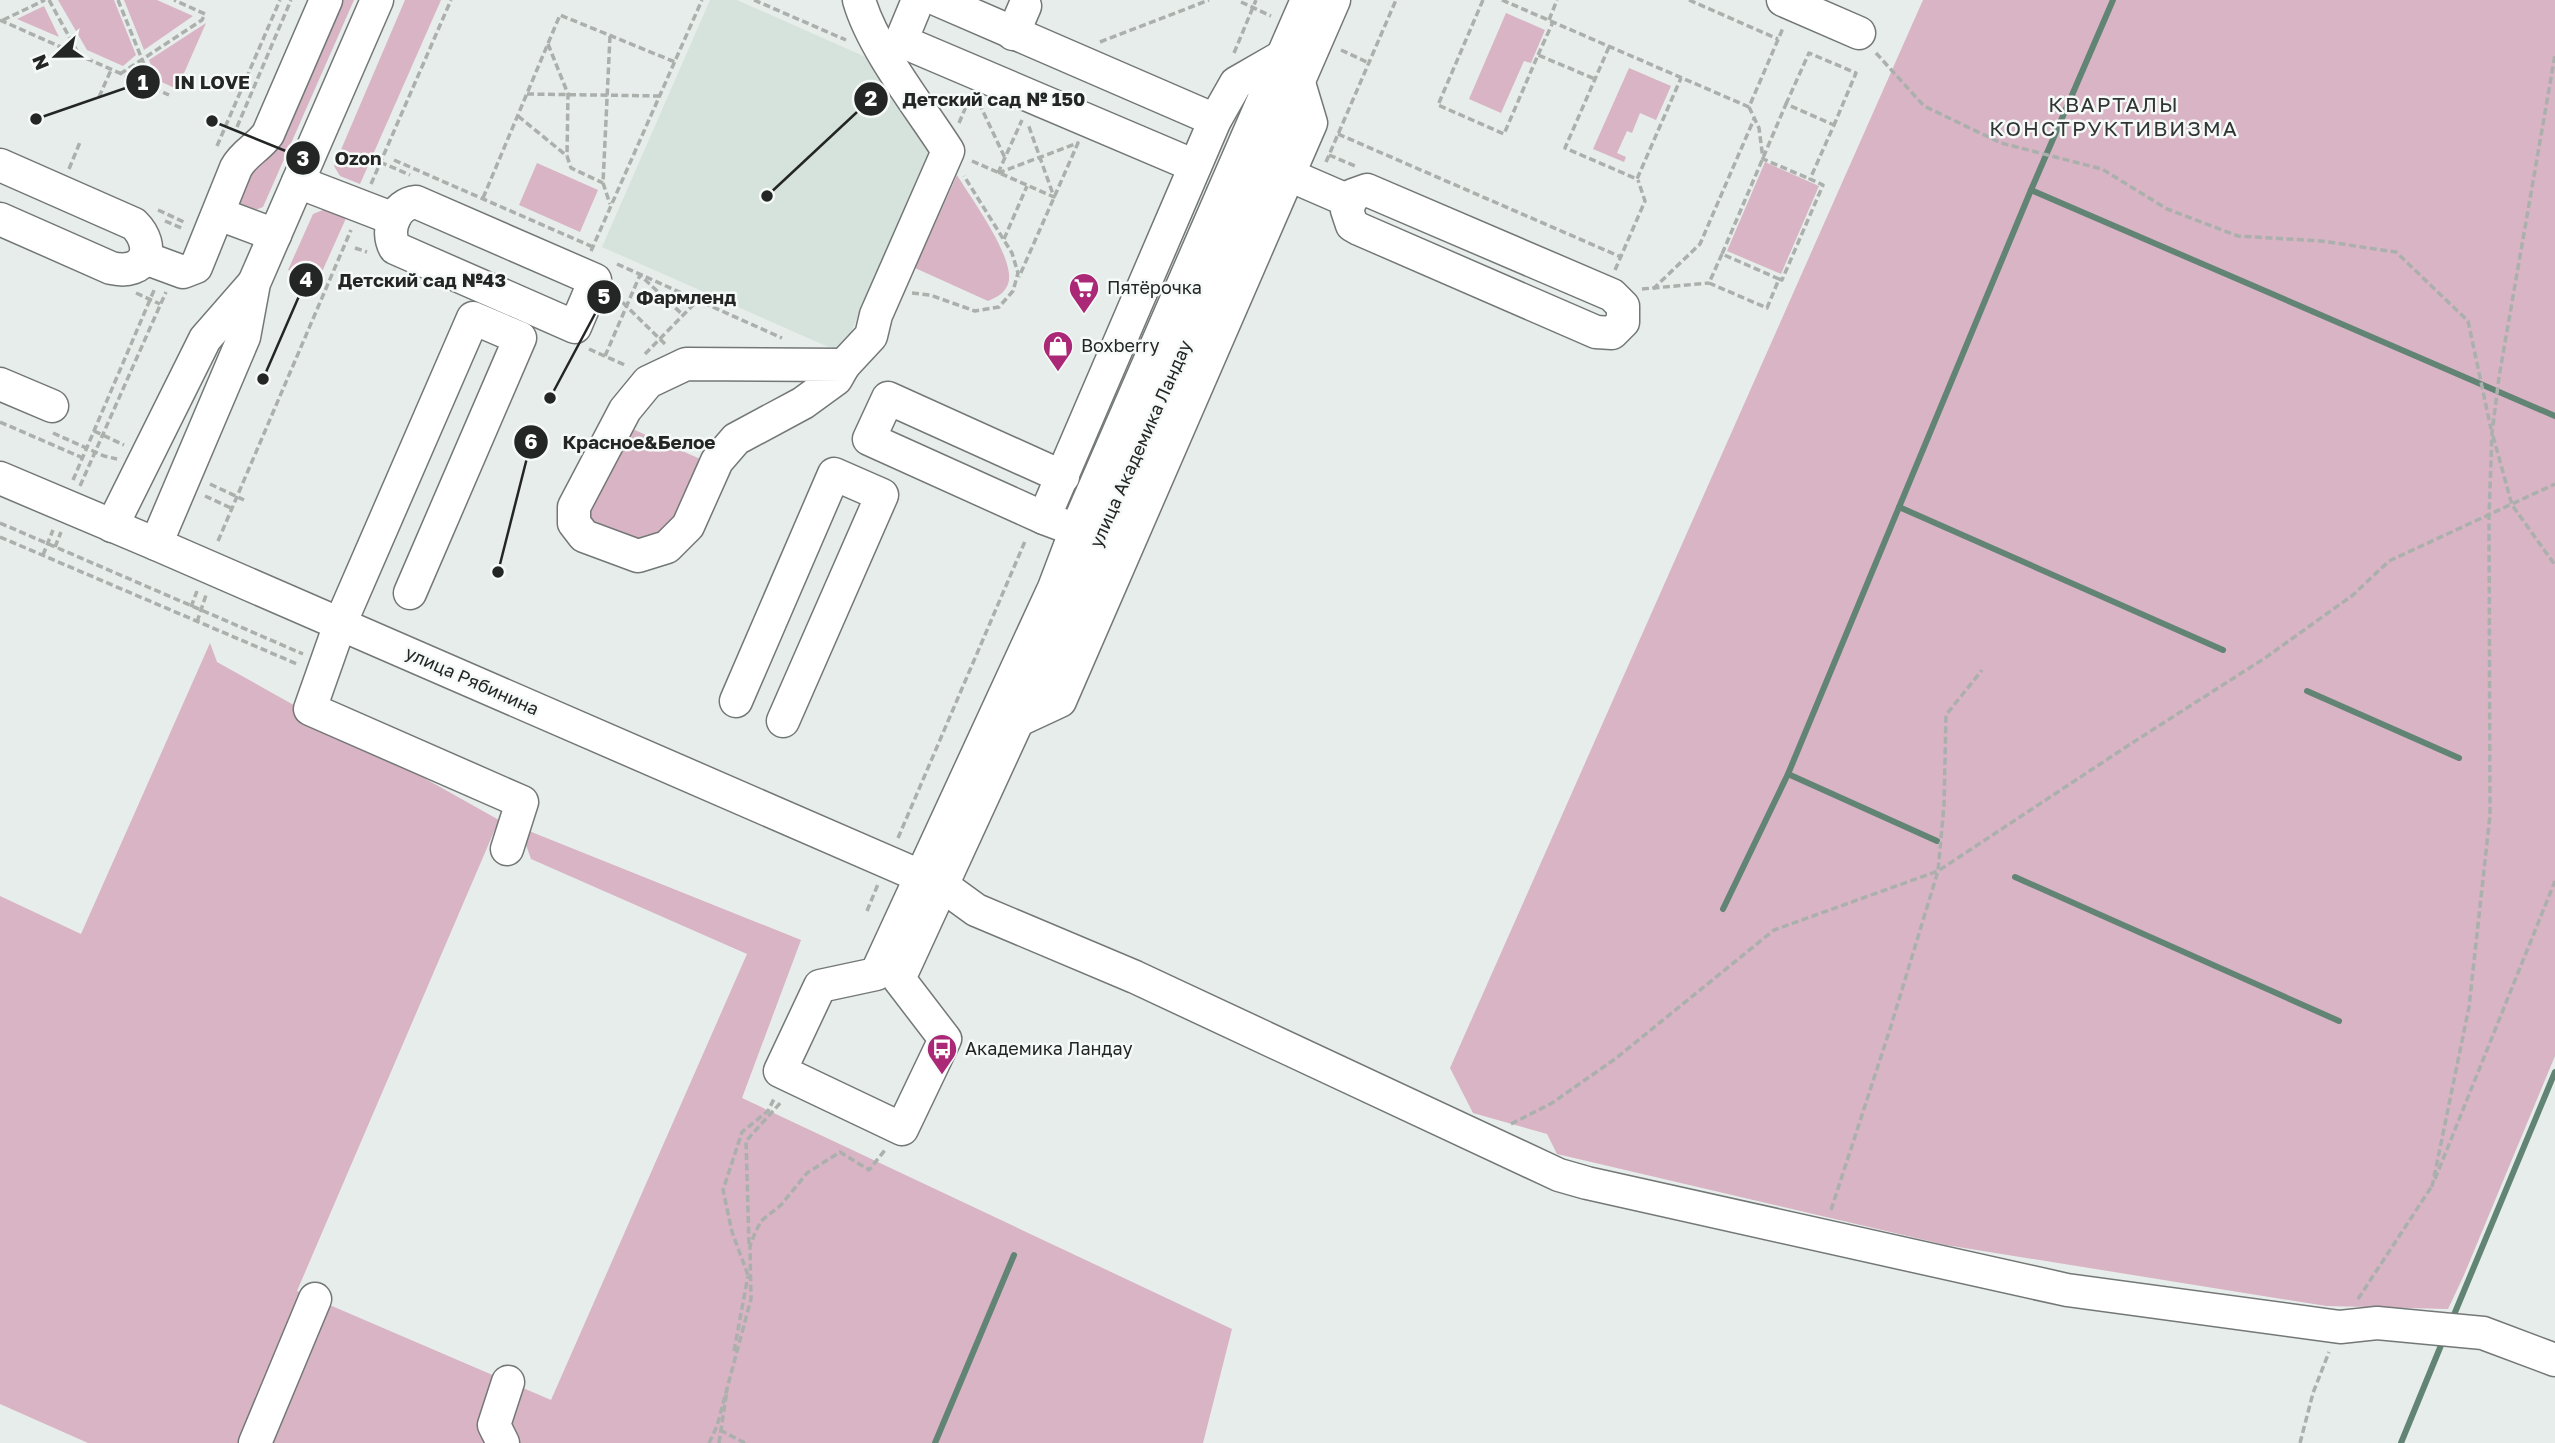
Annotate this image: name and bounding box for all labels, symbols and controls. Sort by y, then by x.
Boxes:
north arrow [21,21,91,91]
text: N [26,52,53,74]
callout: IN LOVE [125,62,264,102]
text: 1 [138,69,149,95]
text: IN LOVE [174,70,250,93]
callout: Детский сад № 150 [854,79,1100,119]
text: 2 [865,85,878,111]
text: Детский сад № 150 [903,87,1085,110]
district label: КВАРТАЛЫ КОНСТРУКТИВИЗМА [1989,91,2239,141]
callout: Ozon [285,138,395,178]
text: 3 [297,145,309,171]
text: Ozon [335,146,381,169]
callout: Детский сад №43 [289,260,520,300]
text: 4 [299,266,313,292]
text: Детский сад №43 [338,268,506,291]
supermarket icon: Пятёрочка [1067,271,1101,315]
place label: Пятёрочка [1107,276,1202,298]
callout: Фармленд [587,277,750,317]
text: 5 [598,283,611,309]
text: Фармленд [636,285,736,308]
shop icon: Boxberry [1041,329,1075,373]
place label: Boxberry [1081,334,1160,356]
street label: улица Академика Ландау [1084,336,1196,551]
callout: Красное&Белое [513,422,730,462]
text: 6 [524,428,538,454]
text: Красное&Белое [562,430,716,453]
street label: улица Рябинина [402,641,543,719]
bus stop icon: Академика Ландау [925,1032,959,1076]
place label: Академика Ландау [965,1037,1133,1059]

